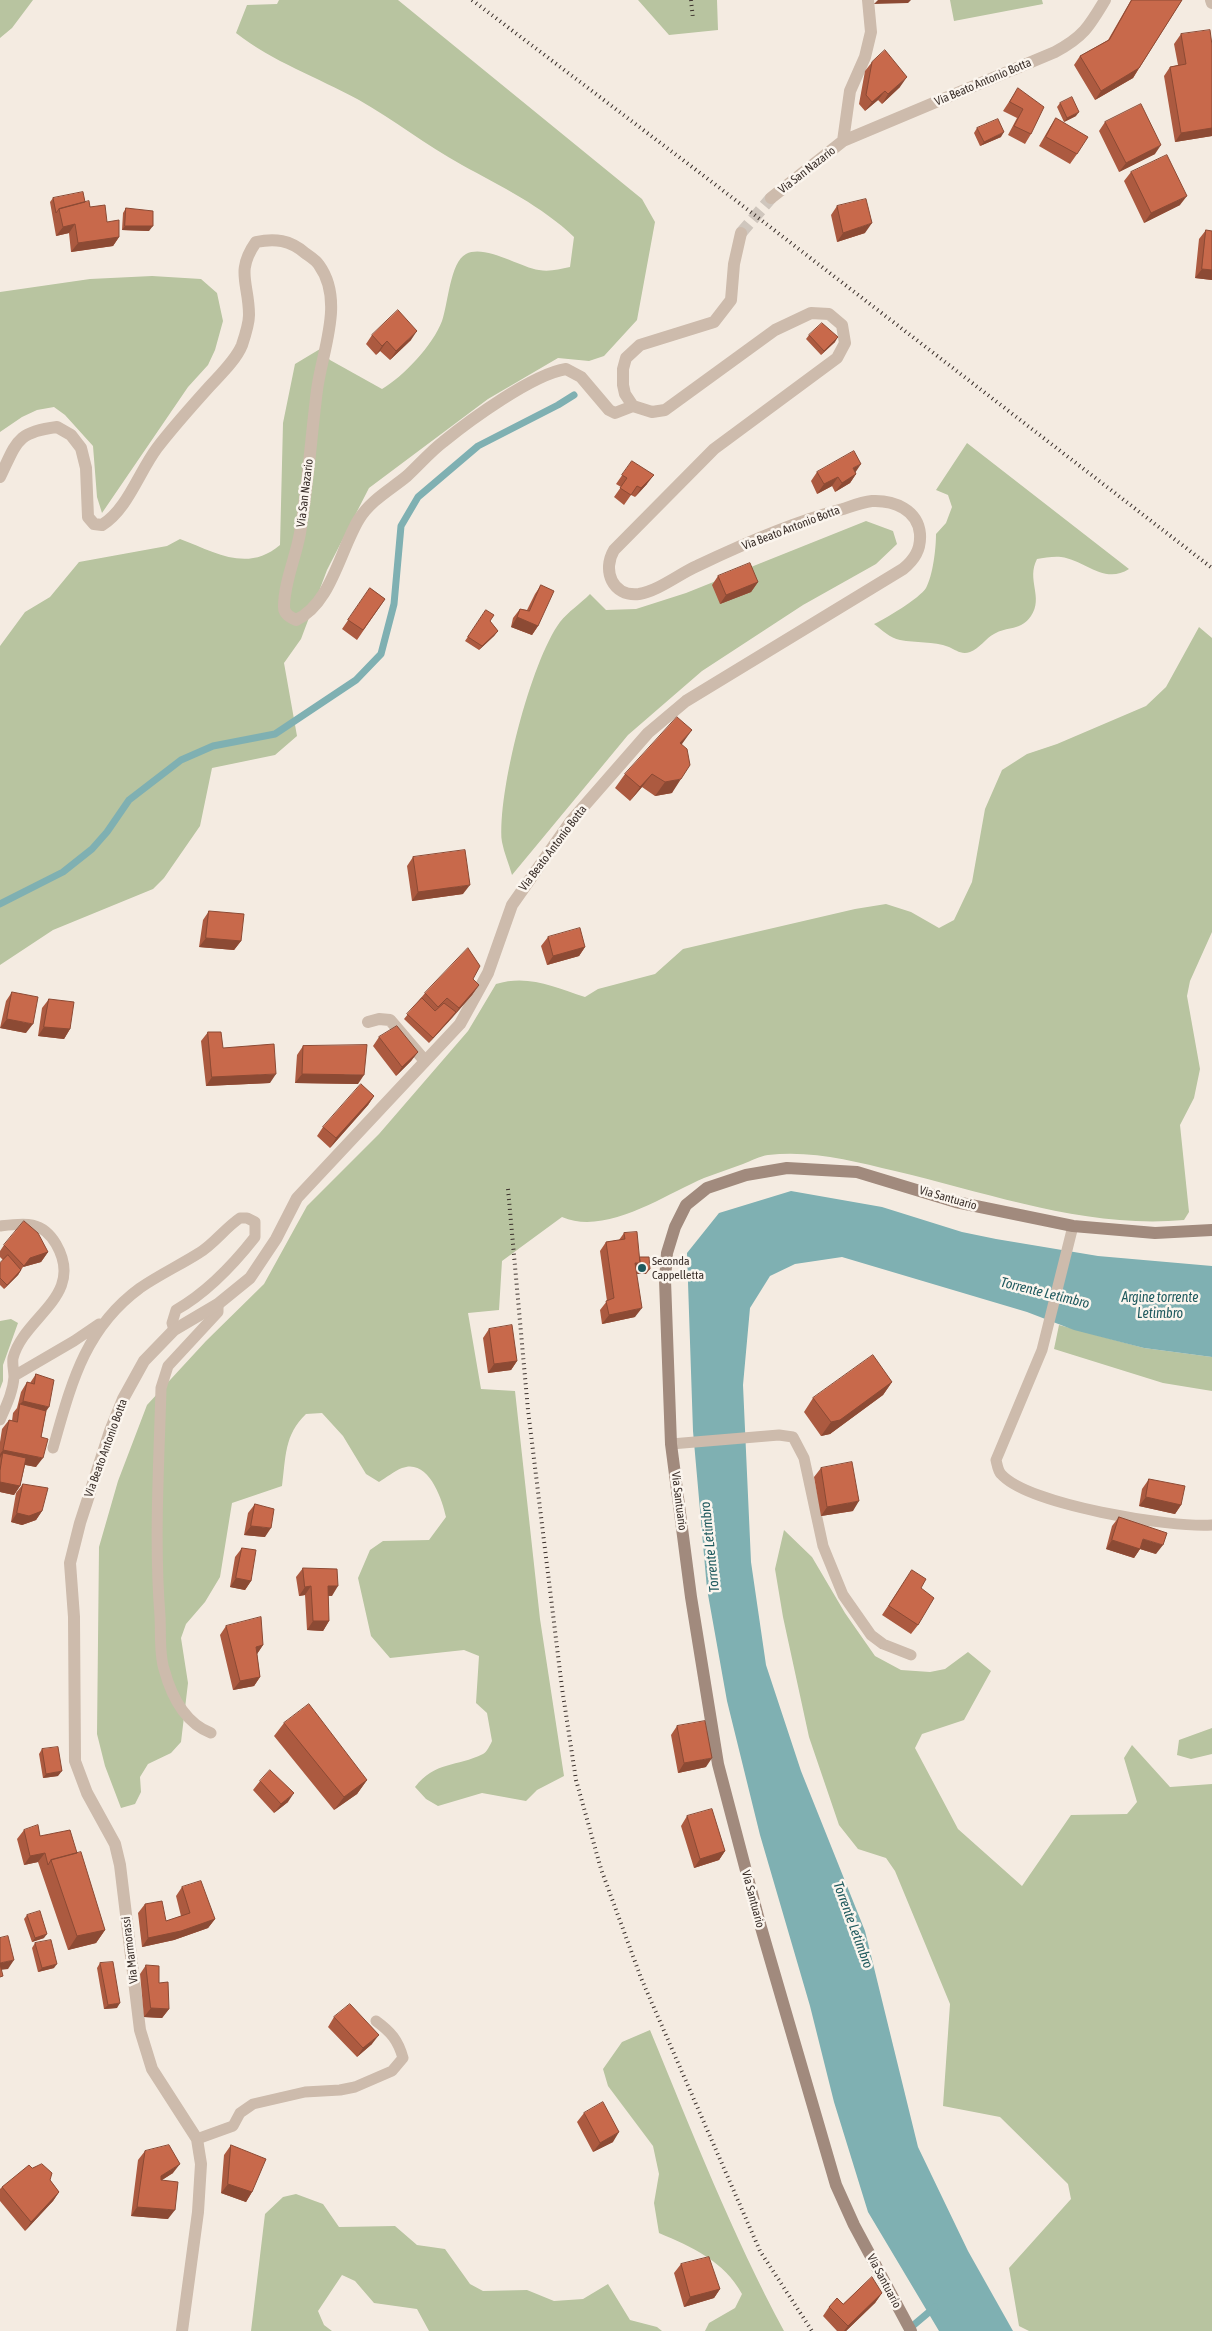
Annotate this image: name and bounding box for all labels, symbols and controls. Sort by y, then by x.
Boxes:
street label: Via Beato Antonio Botta [933,55,1033,109]
street label: Via San Nazario [776,143,838,197]
street label: Via San Nazario [294,458,316,528]
street label: Via Beato Antonio Botta [740,503,842,553]
street label: Via Beato Antonio Botta [516,802,590,894]
street label: Via Santuario [918,1183,978,1213]
place label: Seconda Cappelletta [652,1254,704,1282]
marker: Seconda Cappelletta [636,1262,648,1274]
water label: Torrente Letimbro [999,1274,1091,1312]
water label: Argine torrente Letimbro [1121,1290,1199,1322]
street label: Via Beato Antonio Botta [82,1397,130,1499]
street label: Via Santuario [668,1471,690,1531]
water label: Torrente Letimbro [697,1501,723,1593]
street label: Via Santuario [738,1869,768,1929]
water label: Torrente Letimbro [830,1879,876,1971]
street label: Via Marmorassi [119,1916,141,1984]
street label: Via Santuario [864,2252,904,2310]

